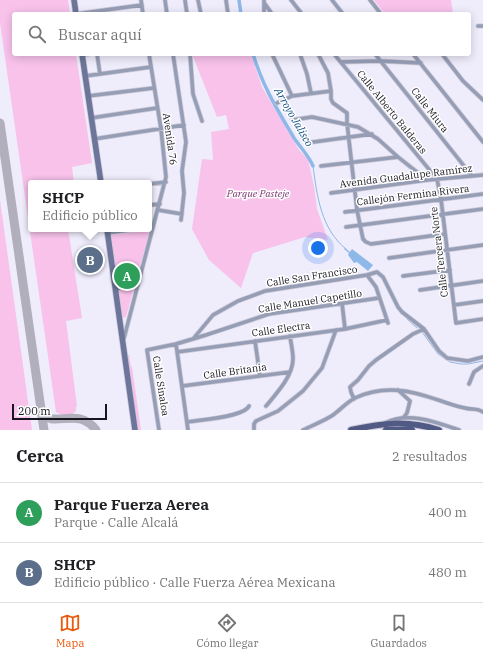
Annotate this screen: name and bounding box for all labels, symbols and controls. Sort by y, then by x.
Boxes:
search box [12,12,471,56]
icon: search [26,23,48,45]
text: Buscar aquí [58,25,142,44]
street label: Calle Alberto Balderas [354,67,430,157]
water label: Arroyo Jalisco [271,84,317,150]
street label: Calle Miura [408,85,452,135]
street label: Avenida 76 [160,112,180,166]
street label: Avenida Guadalupe Ramírez [339,161,473,191]
popup [28,180,152,232]
street label: Callejón Fermina Rivera [356,182,471,208]
park label: Parque Pasteje [226,187,290,200]
text: SHCP [42,188,84,207]
street label: Calle Tercera Norte [427,206,451,298]
text: Edificio público [42,207,138,224]
your location [308,238,328,258]
pin: B [77,245,103,275]
pin: A [114,261,140,291]
street label: Calle San Francisco [266,262,359,290]
street label: Calle Manuel Capetillo [257,286,363,316]
street label: Calle Electra [251,318,312,340]
street label: Calle Sinaloa [150,355,172,417]
street label: Calle Britania [202,360,268,382]
scale bar [12,402,107,421]
text: 200 m [18,404,51,418]
text: Cerca [16,445,64,467]
text: 2 resultados [392,448,467,465]
text: Parque Fuerza Aerea [54,495,209,514]
text: A [24,504,34,521]
text: 400 m [428,504,467,521]
text: Parque · Calle Alcalá [54,514,178,531]
text: SHCP [54,555,96,574]
text: B [24,564,34,581]
text: 480 m [428,564,467,581]
text: Edificio público · Calle Fuerza Aérea Mexicana [54,574,336,591]
tab: Mapa [56,612,84,650]
tab: Cómo llegar [197,612,258,650]
tab: Guardados [370,612,427,650]

